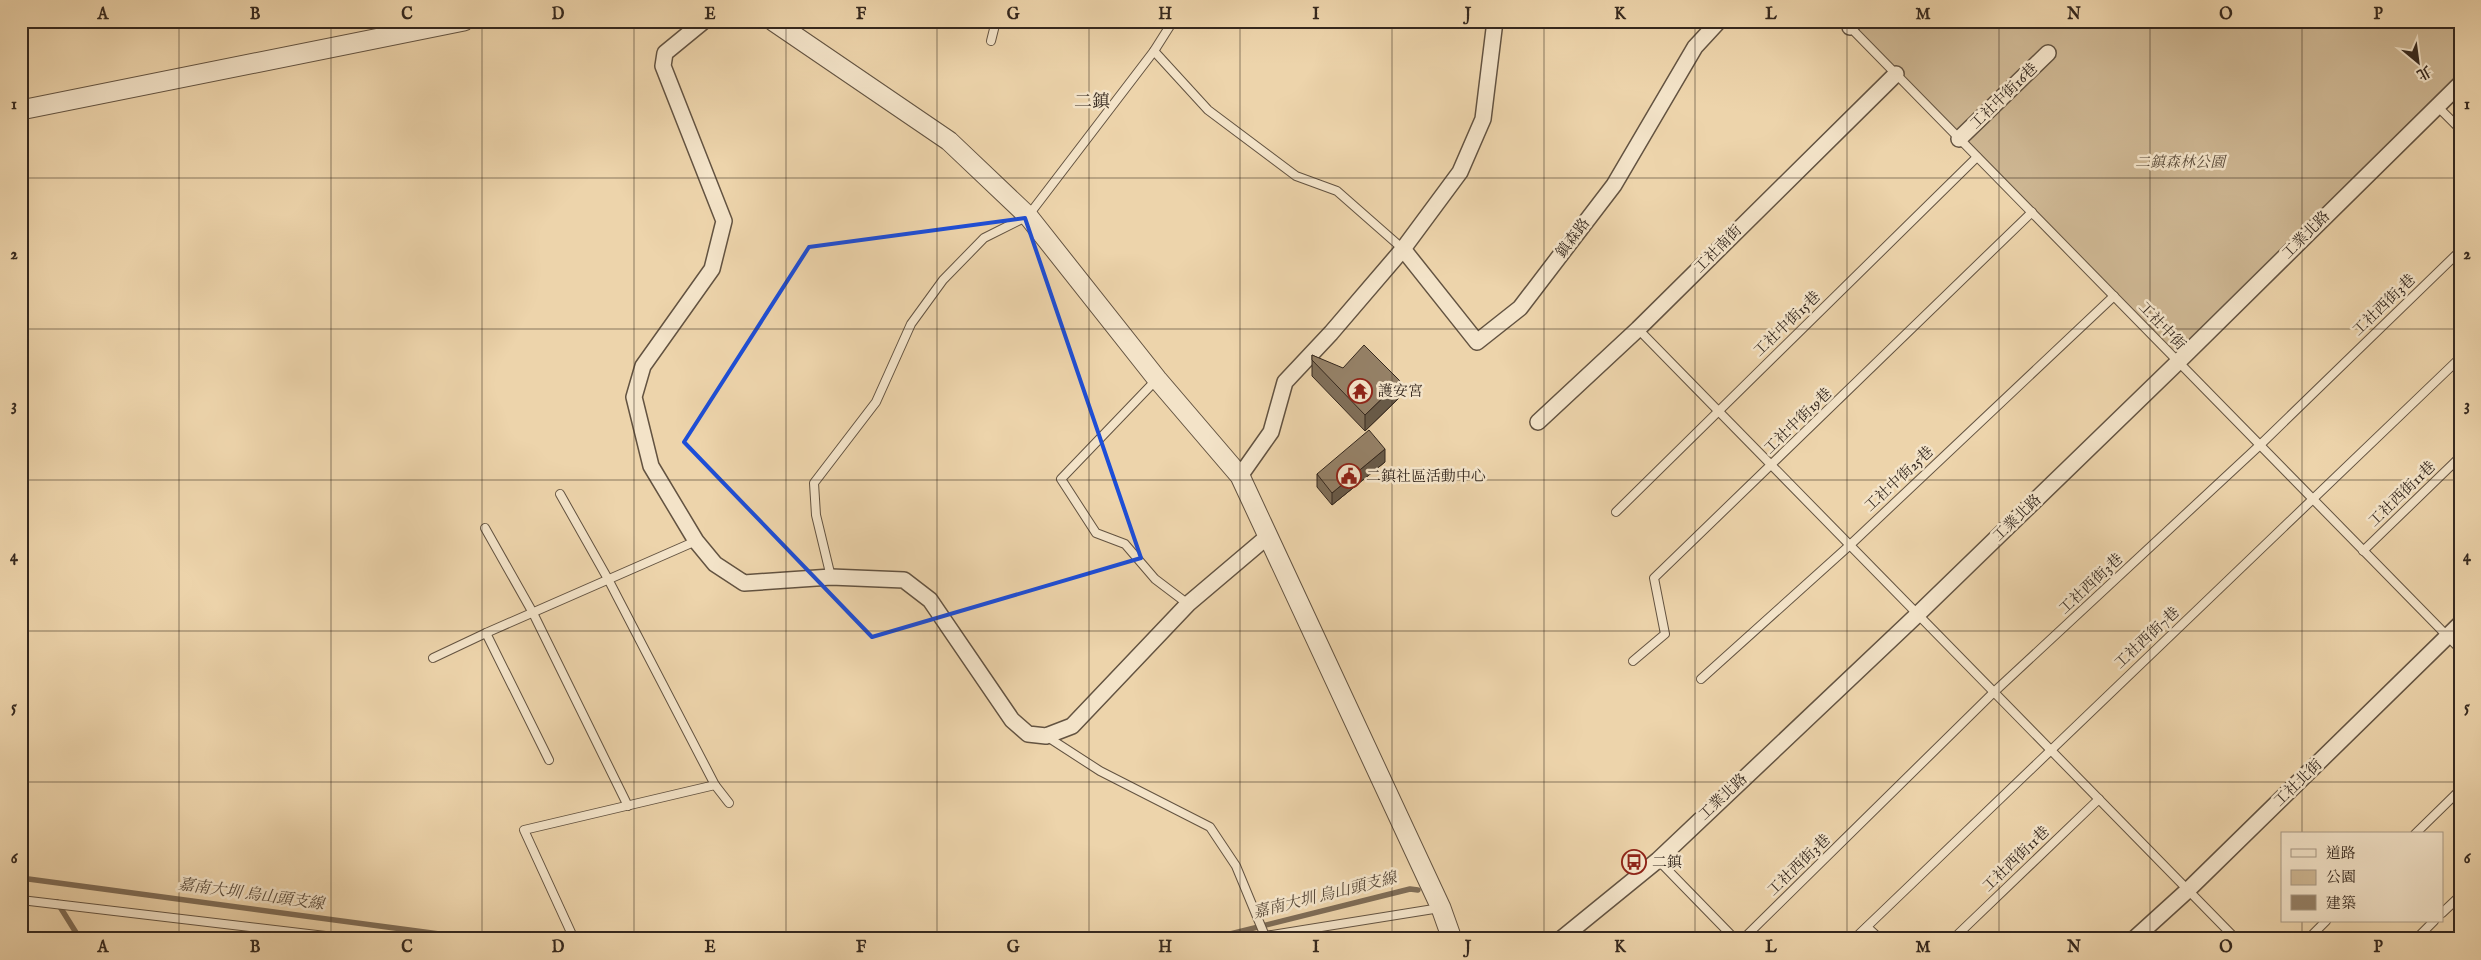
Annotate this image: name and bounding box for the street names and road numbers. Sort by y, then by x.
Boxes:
street label: 工社中街16巷 [1966,59,2042,133]
street label: 工業北路 [2278,207,2334,263]
street label: 鎮森路 [1552,214,1594,262]
street label: 工社南街 [1690,221,1746,277]
street label: 工社西街3巷 [2348,270,2420,340]
street label: 工社中街15巷 [1749,287,1825,361]
street label: 工社中街 [2134,298,2190,354]
street label: 工社中街19巷 [1760,384,1836,458]
street label: 工社中街25巷 [1861,442,1937,516]
street label: 工社西街11巷 [2364,457,2440,531]
street label: 工業北路 [1989,490,2045,546]
street label: 工社西街3巷 [2055,550,2127,618]
street label: 工社西街7巷 [2111,603,2183,673]
street label: 工社北街 [2270,755,2326,811]
street label: 工業北路 [1695,770,1751,824]
street label: 工社西街11巷 [1978,822,2054,896]
street label: 工社西街3巷 [1763,830,1835,900]

